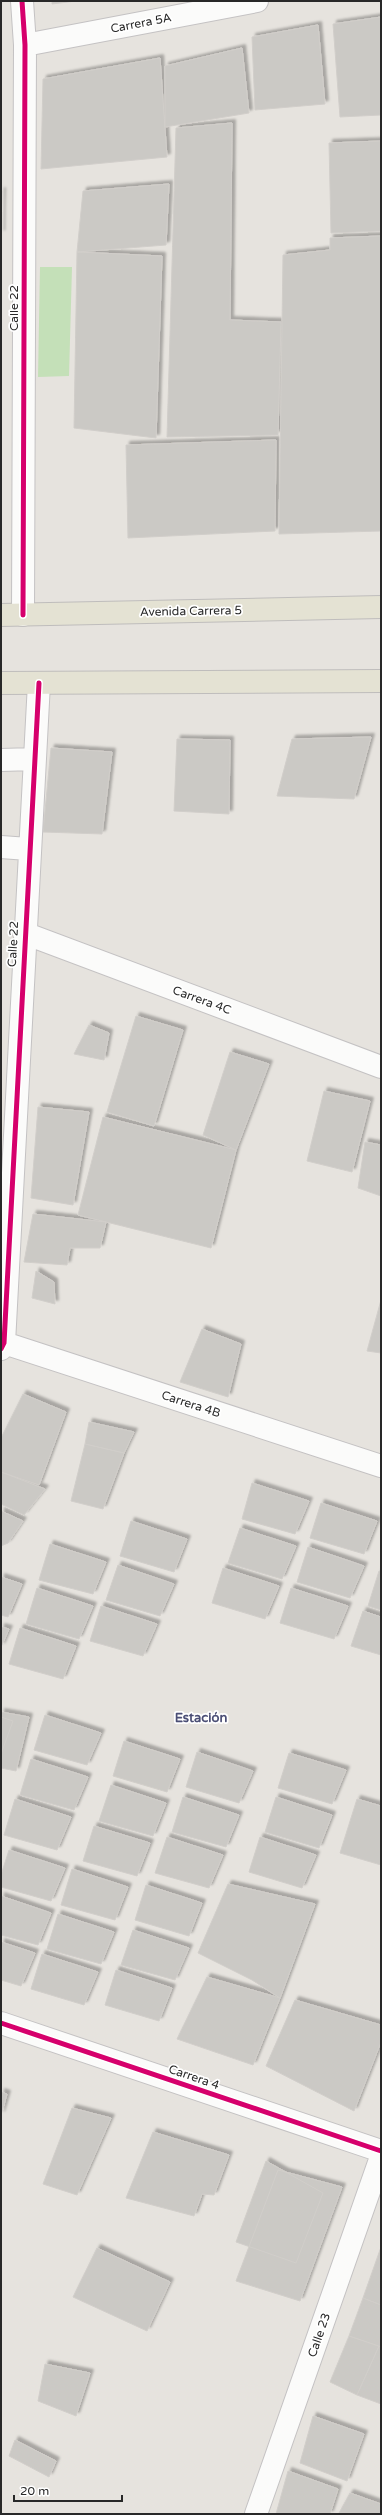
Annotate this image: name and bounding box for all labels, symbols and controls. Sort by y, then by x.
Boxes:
street label: Carrera 5A [109,10,173,36]
street label: Calle 22 [7,285,21,331]
street label: Avenida Carrera 5 [140,603,242,619]
street label: Calle 22 [5,921,21,967]
street label: Carrera 4C [171,983,233,1017]
street label: Carrera 4B [160,1388,222,1420]
district label: Estación [175,1710,227,1726]
street label: Carrera 4 [167,2062,222,2092]
street label: Calle 23 [305,2311,333,2359]
scale bar [14,2477,122,2503]
text: 20 m [20,2484,49,2498]

